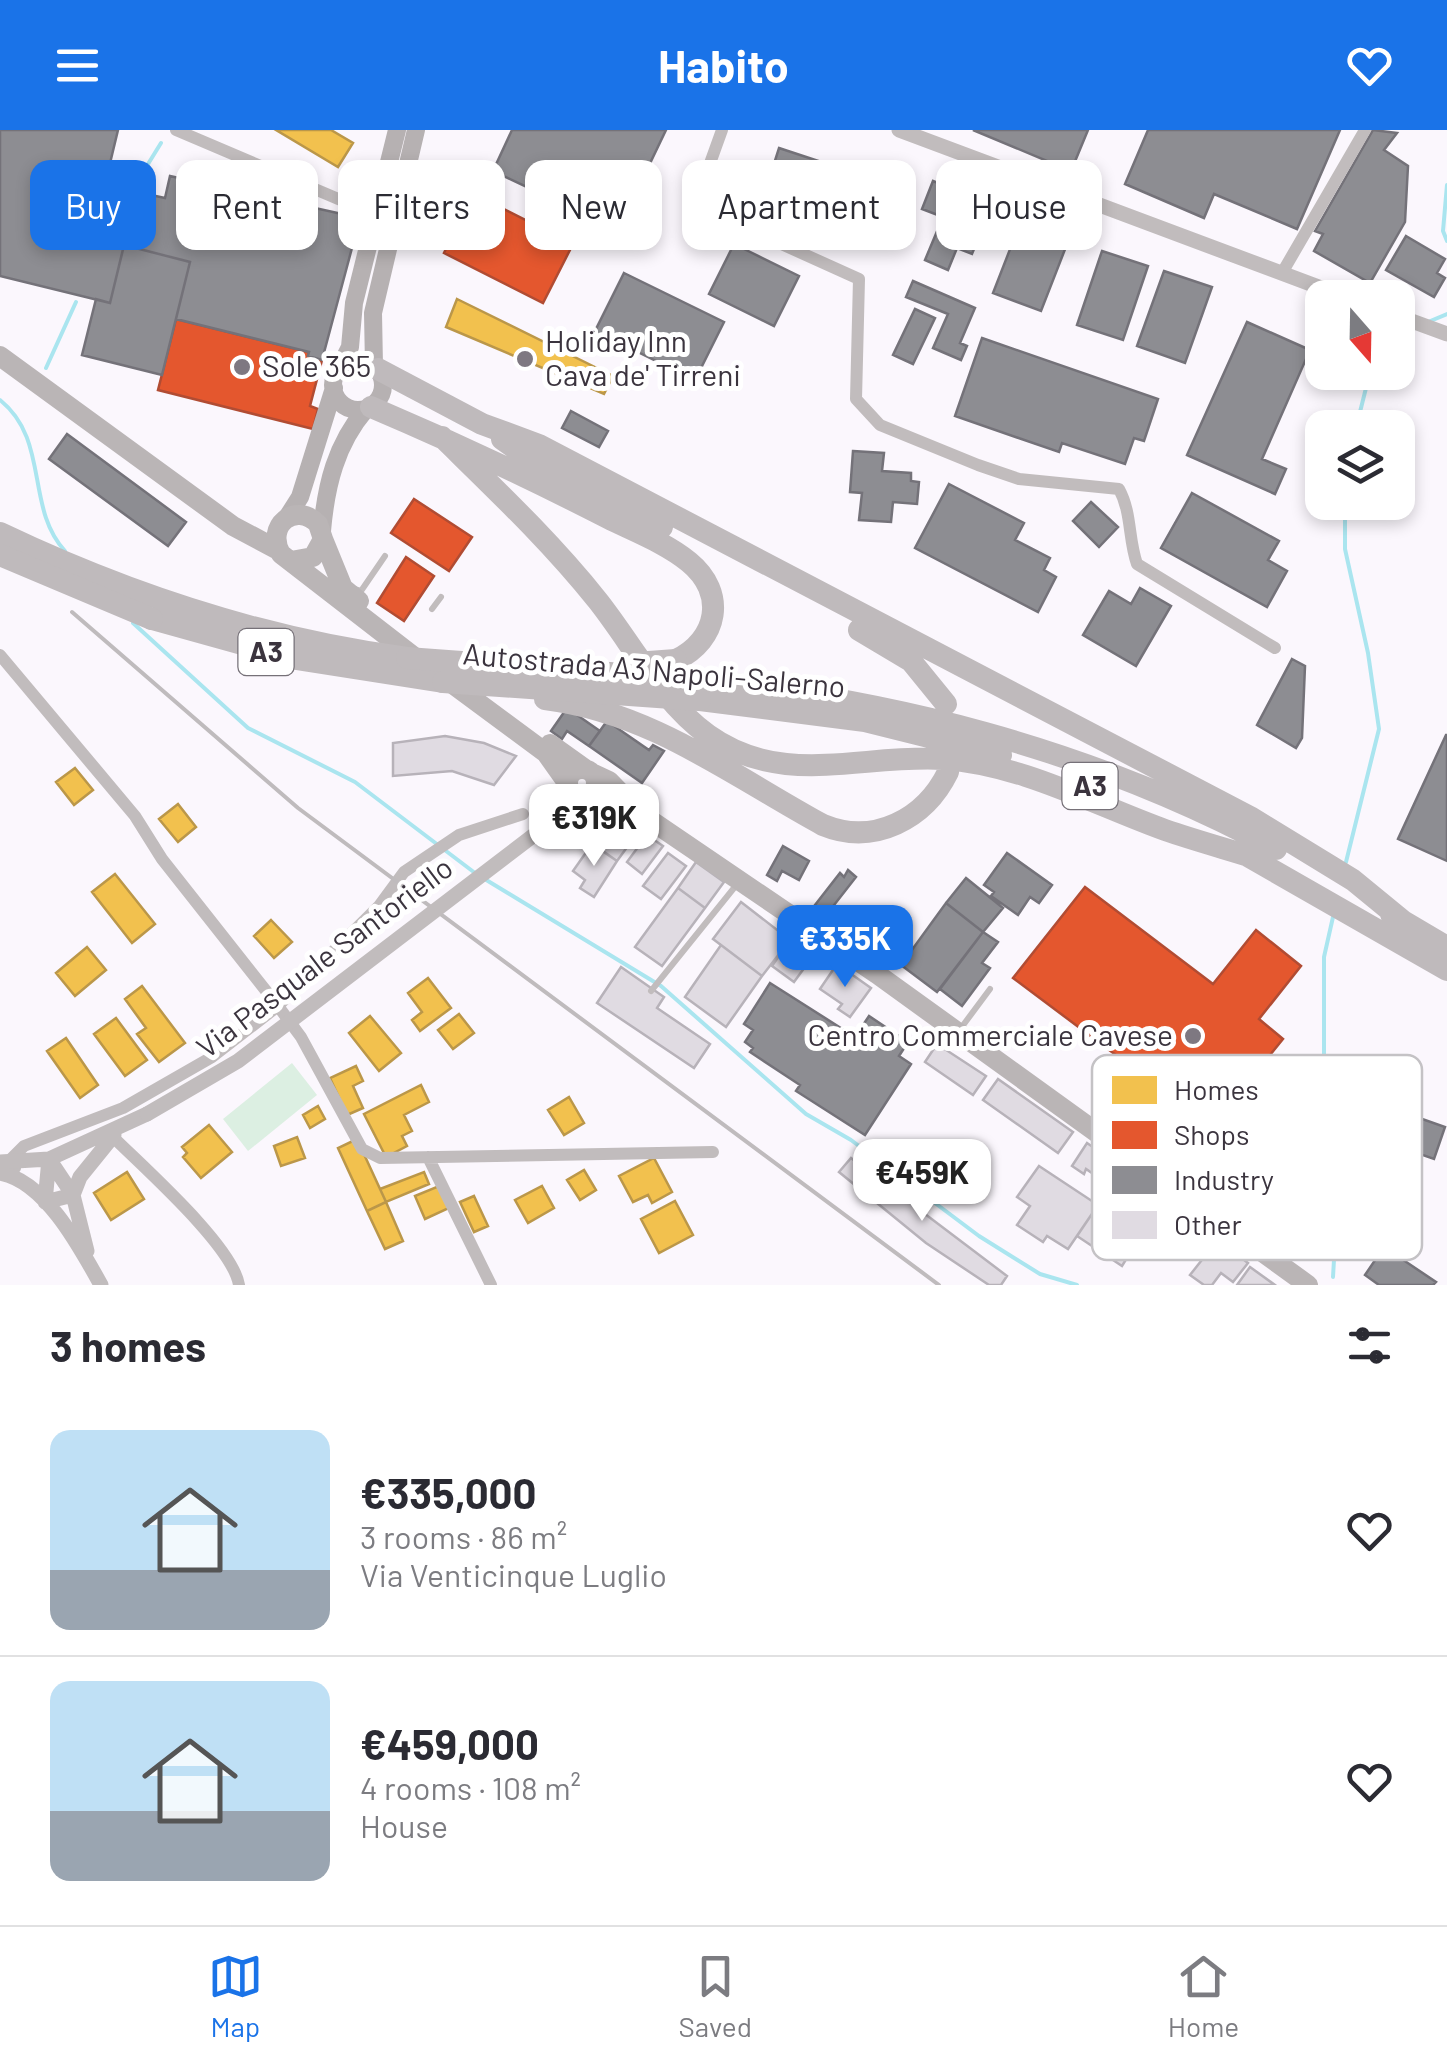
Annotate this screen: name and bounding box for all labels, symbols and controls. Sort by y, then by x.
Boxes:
icon: menu [50,38,105,93]
text: Habito [658,38,789,92]
icon: heart [1342,38,1397,93]
chip: Buy [30,160,156,250]
chip: Rent [176,160,318,250]
chip: Filters [338,160,505,250]
chip: New [525,160,662,250]
chip: Apartment [682,160,916,250]
chip: House [936,160,1102,250]
north arrow [1305,280,1415,390]
map controls [1305,280,1415,520]
place label: Holiday Inn Cava de' Tirreni [545,322,741,392]
place label: Sole 365 [262,347,371,383]
marker: Holiday Inn Cava de' Tirreni [514,348,536,370]
marker: Sole 365 [231,356,253,378]
button: layers [1305,410,1415,520]
road number: A3 [238,629,294,675]
street label: Autostrada A3 Napoli-Salerno [462,634,847,704]
road number: A3 [1062,763,1118,809]
pin: €319K [524,784,664,869]
text: €319K [551,797,637,835]
street label: Via Pasquale Santoriello [189,848,459,1064]
pin: €335K [775,905,915,990]
text: €335K [799,918,891,956]
place label: Centro Commerciale Cavese [807,1016,1173,1052]
marker: Centro Commerciale Cavese [1182,1025,1204,1047]
legend [1092,1055,1422,1260]
text: Homes [1174,1072,1259,1106]
text: Shops [1174,1117,1249,1151]
pin: €459K [852,1139,992,1224]
text: €459K [875,1152,969,1190]
text: Industry [1174,1162,1274,1196]
text: Other [1174,1207,1242,1241]
icon: filters [1342,1318,1397,1373]
text: 3 homes [50,1320,206,1370]
text: €335,000 [360,1467,536,1517]
icon: home [130,1470,250,1590]
icon: heart [1342,1503,1397,1558]
text: 3 rooms · 86 m² [360,1517,567,1555]
text: Via Venticinque Luglio [360,1555,667,1593]
text: €459,000 [360,1718,539,1768]
icon: home [130,1721,250,1841]
icon: heart [1342,1754,1397,1809]
text: 4 rooms · 108 m² [360,1768,581,1806]
text: House [360,1806,448,1844]
tab: Map [208,1949,263,2043]
tab: Saved [679,1949,752,2043]
tab: Home [1168,1949,1239,2043]

